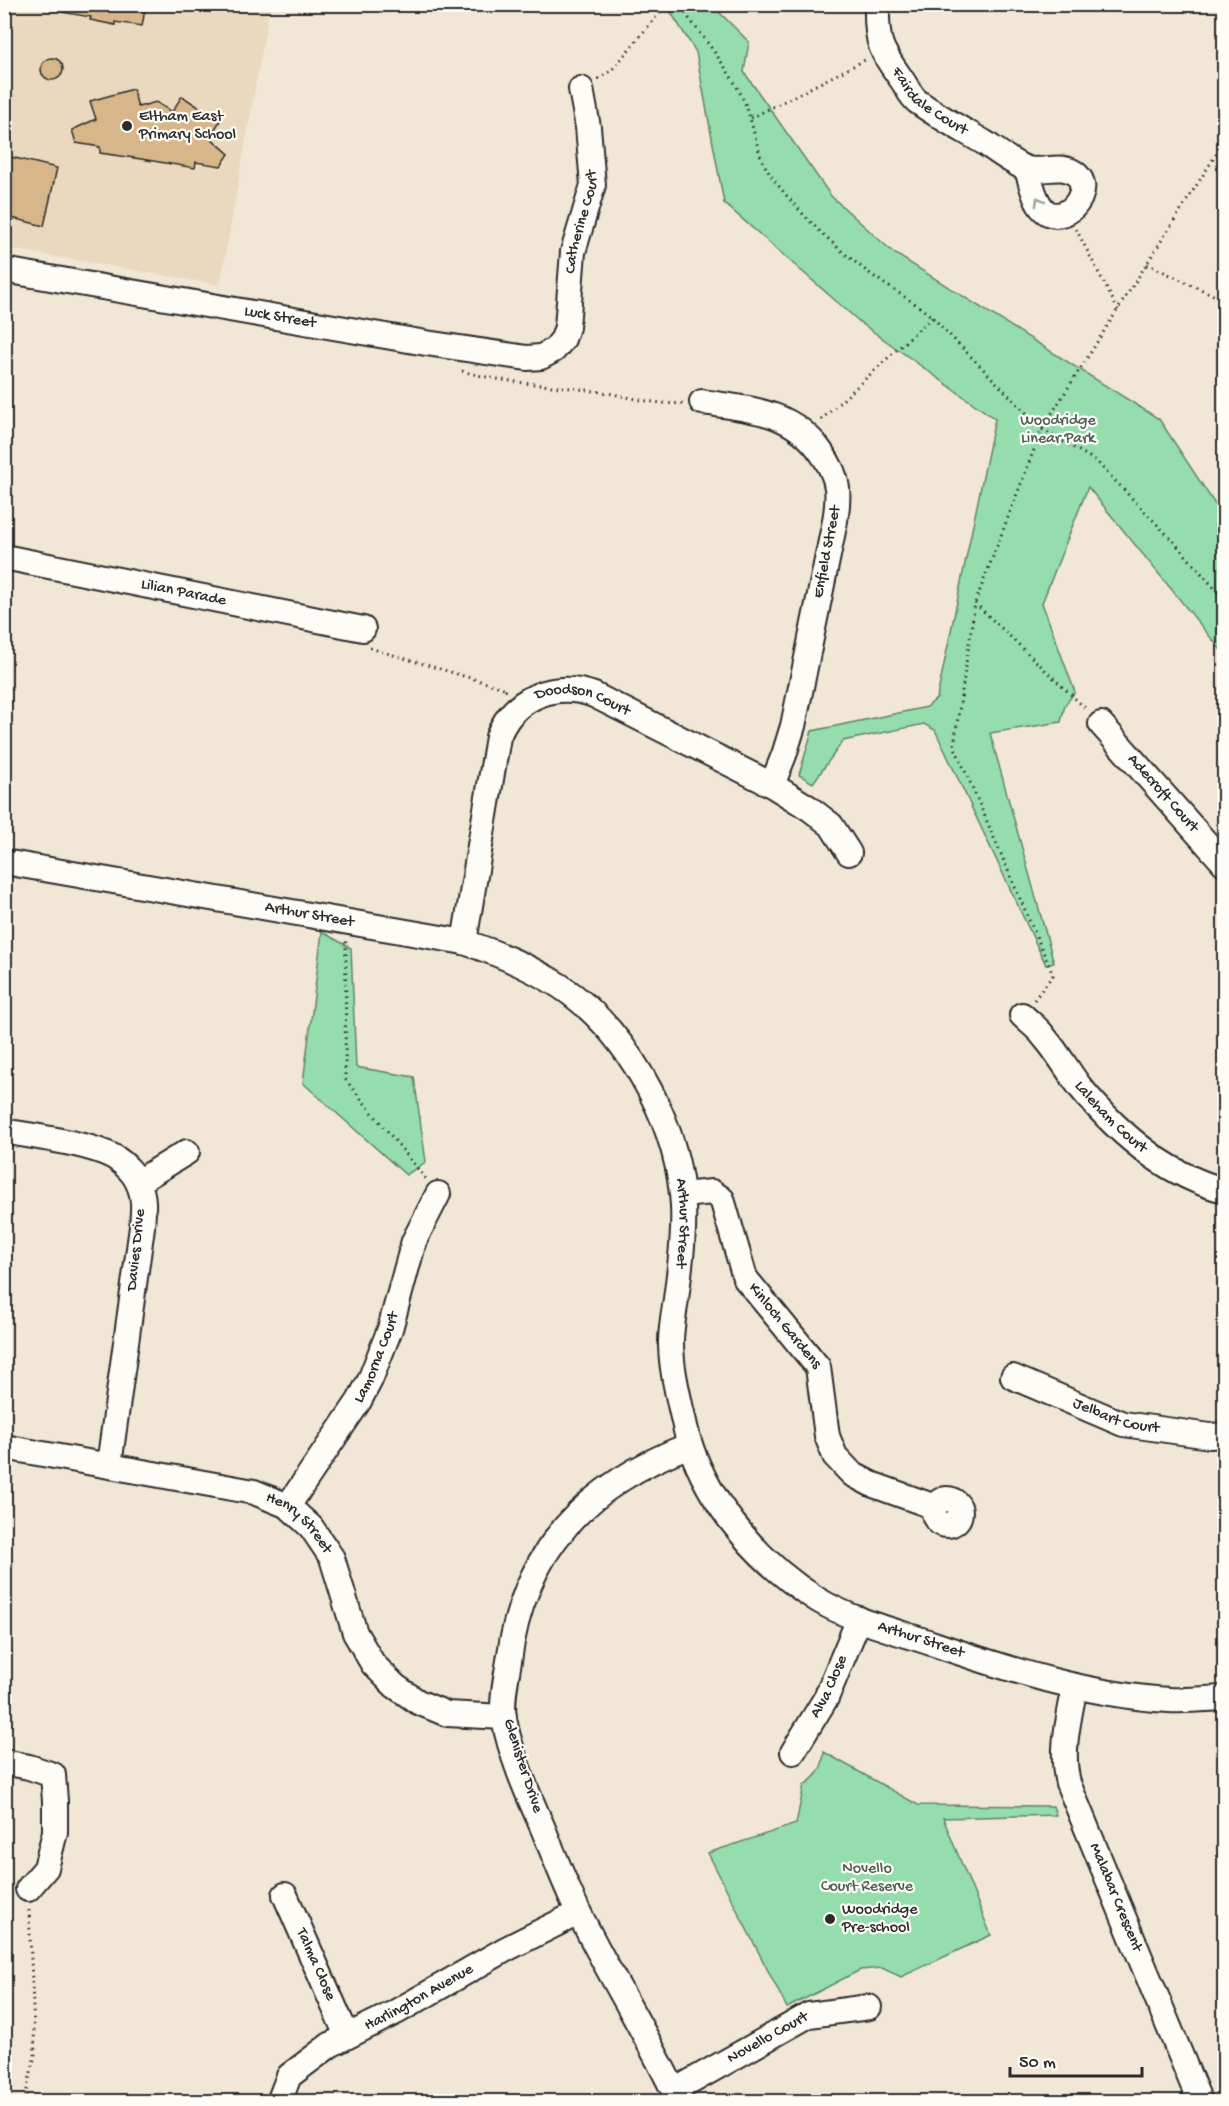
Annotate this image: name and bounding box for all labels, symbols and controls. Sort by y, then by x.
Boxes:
street label: Fairdale Court [886,63,972,141]
place label: Eltham East Primary School [138,108,236,145]
marker: Eltham East Primary School [120,119,134,133]
street label: Catherine Court [562,168,603,274]
one-way arrow [1035,197,1046,207]
street label: Luck Street [243,302,319,334]
park label: Woodridge Linear Park [1020,412,1097,449]
street label: Enfield Street [810,503,847,600]
street label: Lilian Parade [139,575,228,611]
street label: Doodson Court [531,680,634,722]
street label: Adecroft Court [1123,750,1203,838]
street label: Arthur Street [263,898,357,932]
street label: Laleham Court [1070,1078,1152,1159]
street label: Arthur Street [670,1177,693,1270]
street label: Davies Drive [123,1207,151,1293]
street label: Kinloch Gardens [744,1279,826,1374]
street label: Lamorna Court [350,1308,404,1407]
street label: Jelbart Court [1070,1394,1162,1439]
street label: Henry Street [263,1488,337,1559]
street label: Arthur Street [875,1617,968,1663]
street label: Alva Close [806,1652,853,1722]
street label: Glenister Drive [498,1716,546,1816]
street label: Malabar Crescent [1085,1840,1147,1956]
park label: Novello Court Reserve [821,1860,914,1897]
place label: Woodridge Pre-school [841,1901,918,1938]
marker: Woodridge Pre-school [823,1912,837,1926]
street label: Talma Close [291,1924,340,2004]
street label: Harlington Avenue [361,1960,478,2036]
street label: Novello Court [724,2007,813,2068]
scale bar [1010,2040,1142,2078]
text: 50 m [1019,2053,1056,2074]

